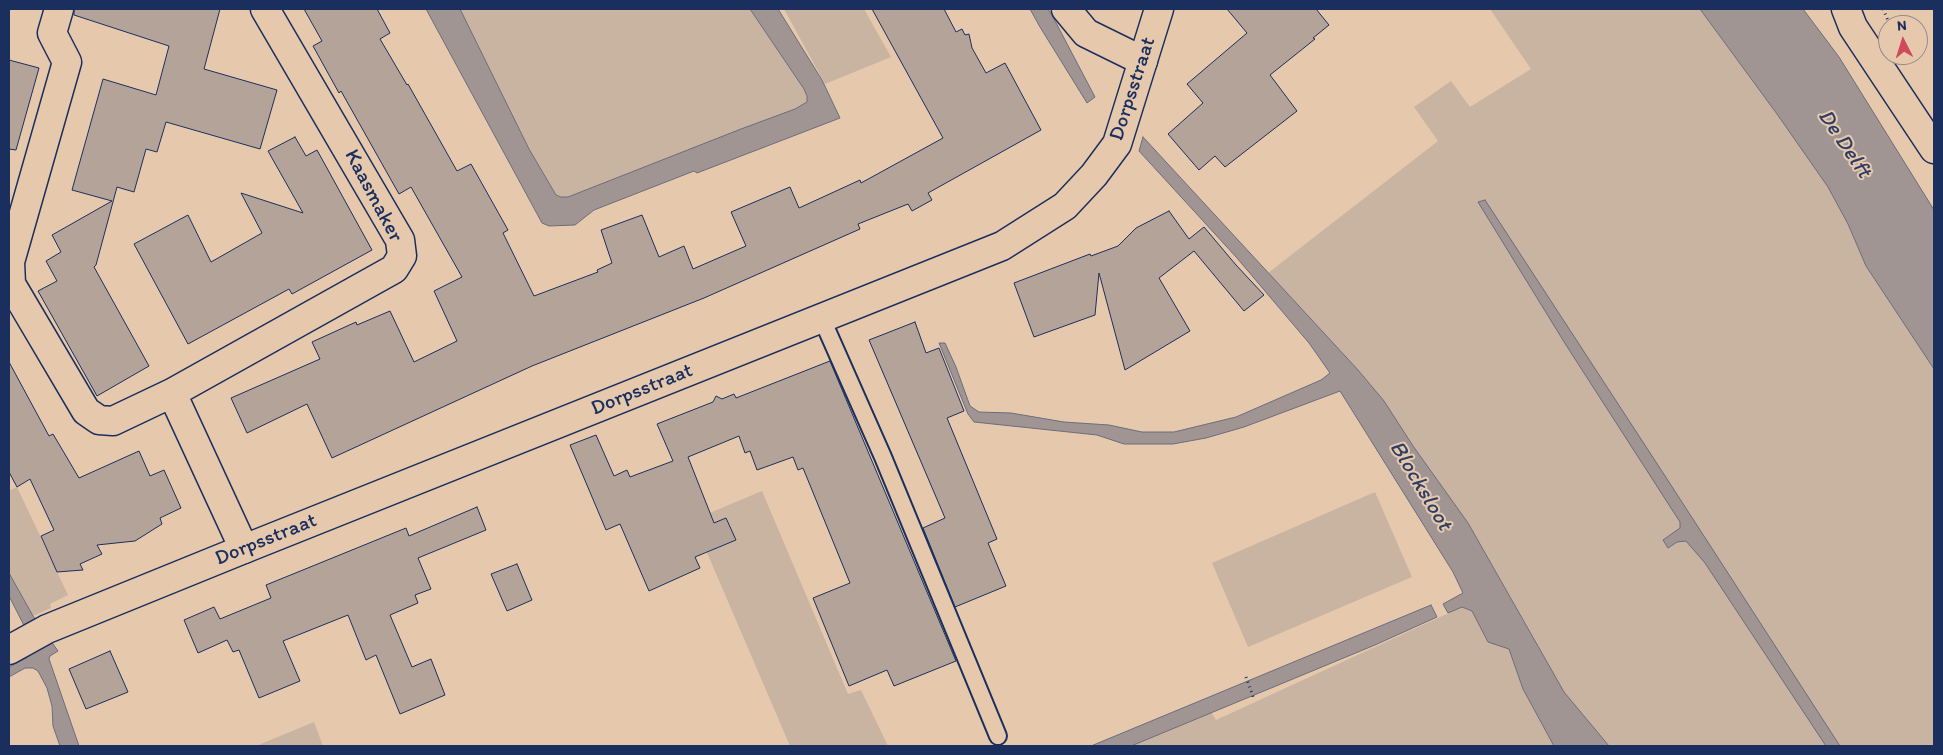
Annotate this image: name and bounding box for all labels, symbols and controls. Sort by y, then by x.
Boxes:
north arrow [1878,15,1928,65]
text: N [1896,17,1907,34]
street label: Dorpsstraat [1104,34,1162,144]
water label: De Delft [1811,105,1877,183]
street label: Kaasmaker [338,145,408,247]
street label: Dorpsstraat [587,358,697,422]
water label: Blocksloot [1383,436,1457,536]
street label: Dorpsstraat [211,508,321,572]

